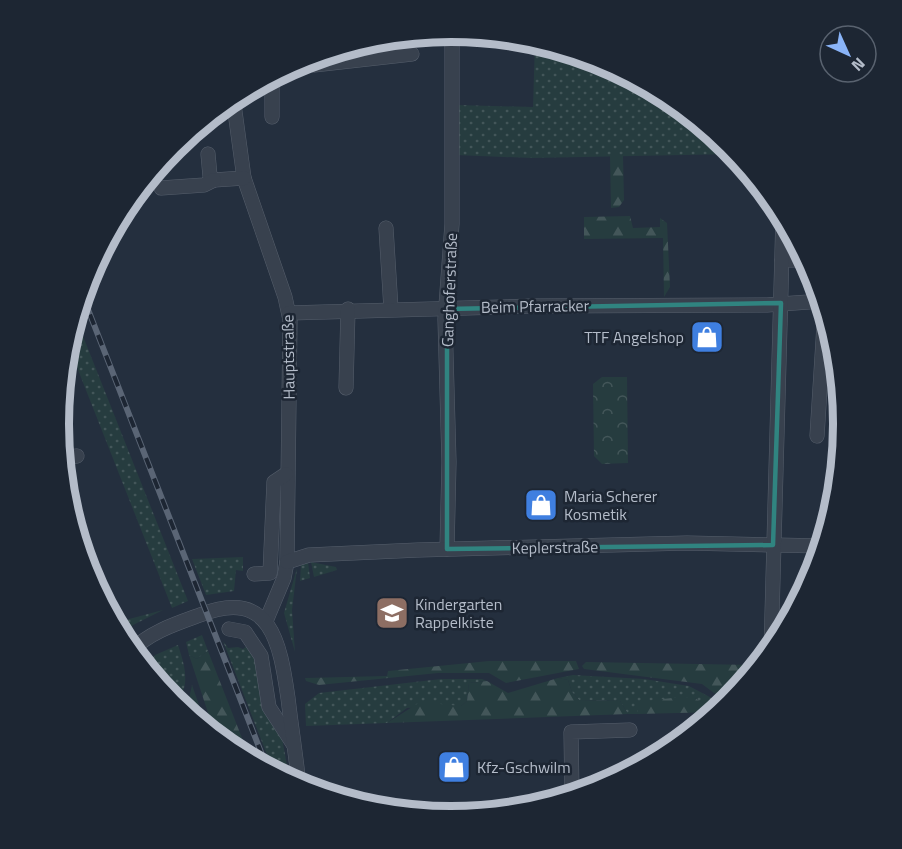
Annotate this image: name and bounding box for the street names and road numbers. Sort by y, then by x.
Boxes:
street label: Ganghoferstraße [435,232,463,348]
street label: Beim Pfarracker [481,293,590,319]
street label: Hauptstraße [275,314,301,400]
street label: Keplerstraße [512,534,598,560]

